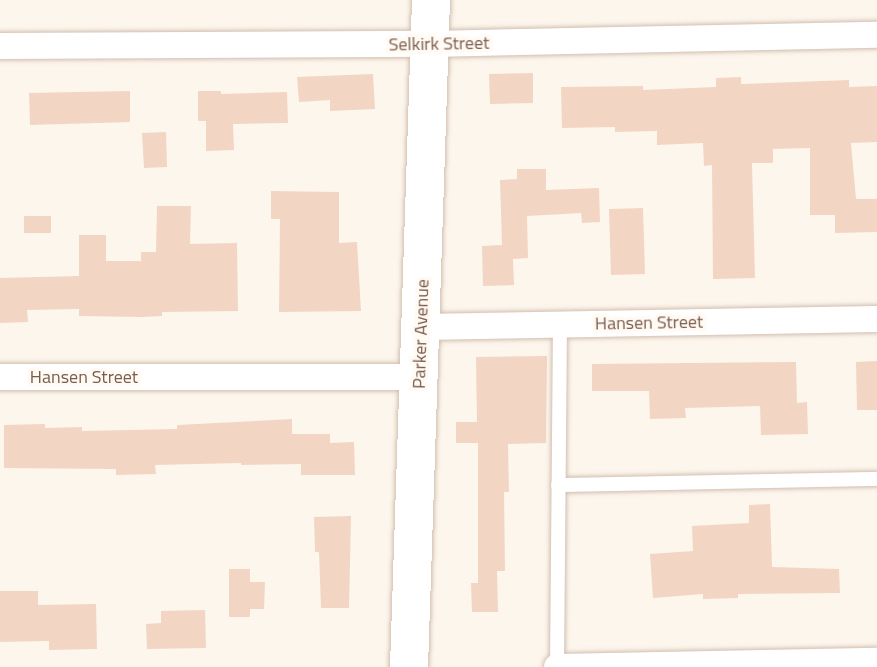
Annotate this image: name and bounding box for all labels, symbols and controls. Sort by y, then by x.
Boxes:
street label: Selkirk Street [388,32,490,56]
street label: Parker Avenue [408,279,434,389]
street label: Hansen Street [595,311,703,335]
street label: Hansen Street [30,366,138,388]

